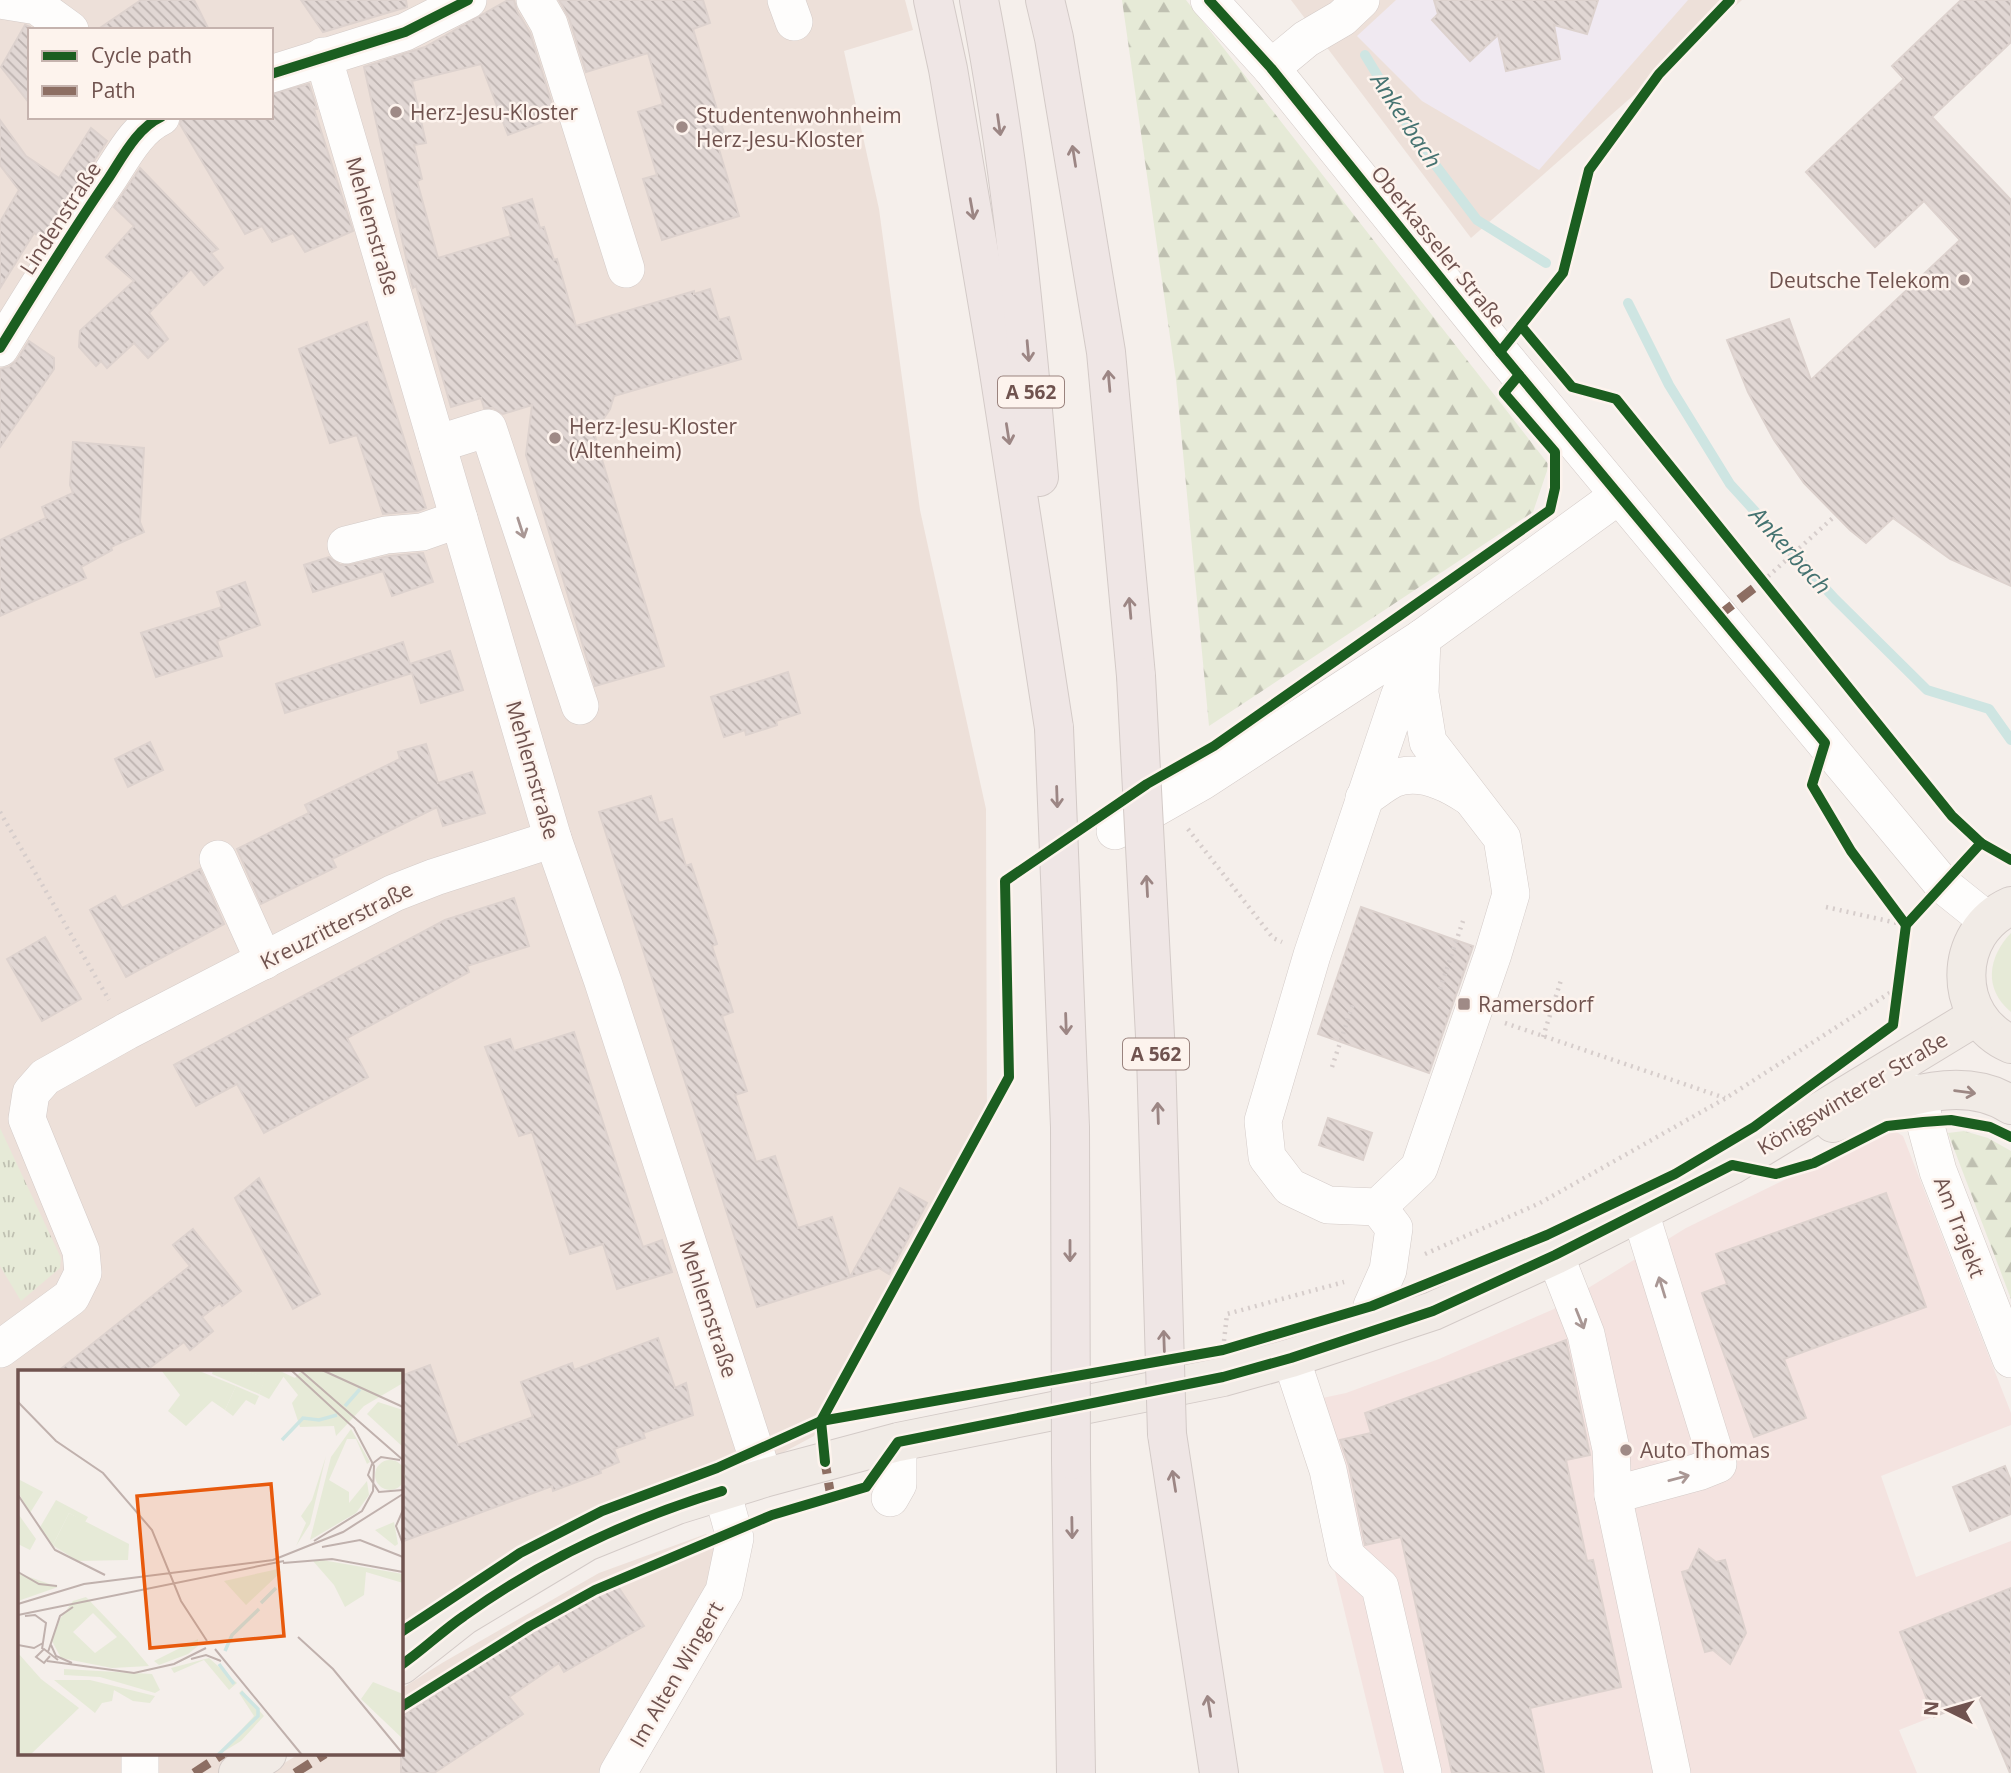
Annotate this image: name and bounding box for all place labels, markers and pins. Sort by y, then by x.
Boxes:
place label: Herz-Jesu-Kloster [410,98,579,126]
place label: Studentenwohnheim Herz-Jesu-Kloster [696,101,902,153]
marker: Herz-Jesu-Kloster [388,104,404,120]
marker: Studentenwohnheim Herz-Jesu-Kloster [674,119,690,135]
place label: Deutsche Telekom [1769,266,1950,294]
marker: Deutsche Telekom [1956,272,1972,288]
place label: Herz-Jesu-Kloster (Altenheim) [569,412,738,464]
marker: Herz-Jesu-Kloster (Altenheim) [547,430,563,446]
place label: Ramersdorf [1478,990,1596,1018]
marker: Ramersdorf [1456,996,1472,1012]
place label: Auto Thomas [1640,1436,1770,1464]
marker: Auto Thomas [1618,1442,1634,1458]

